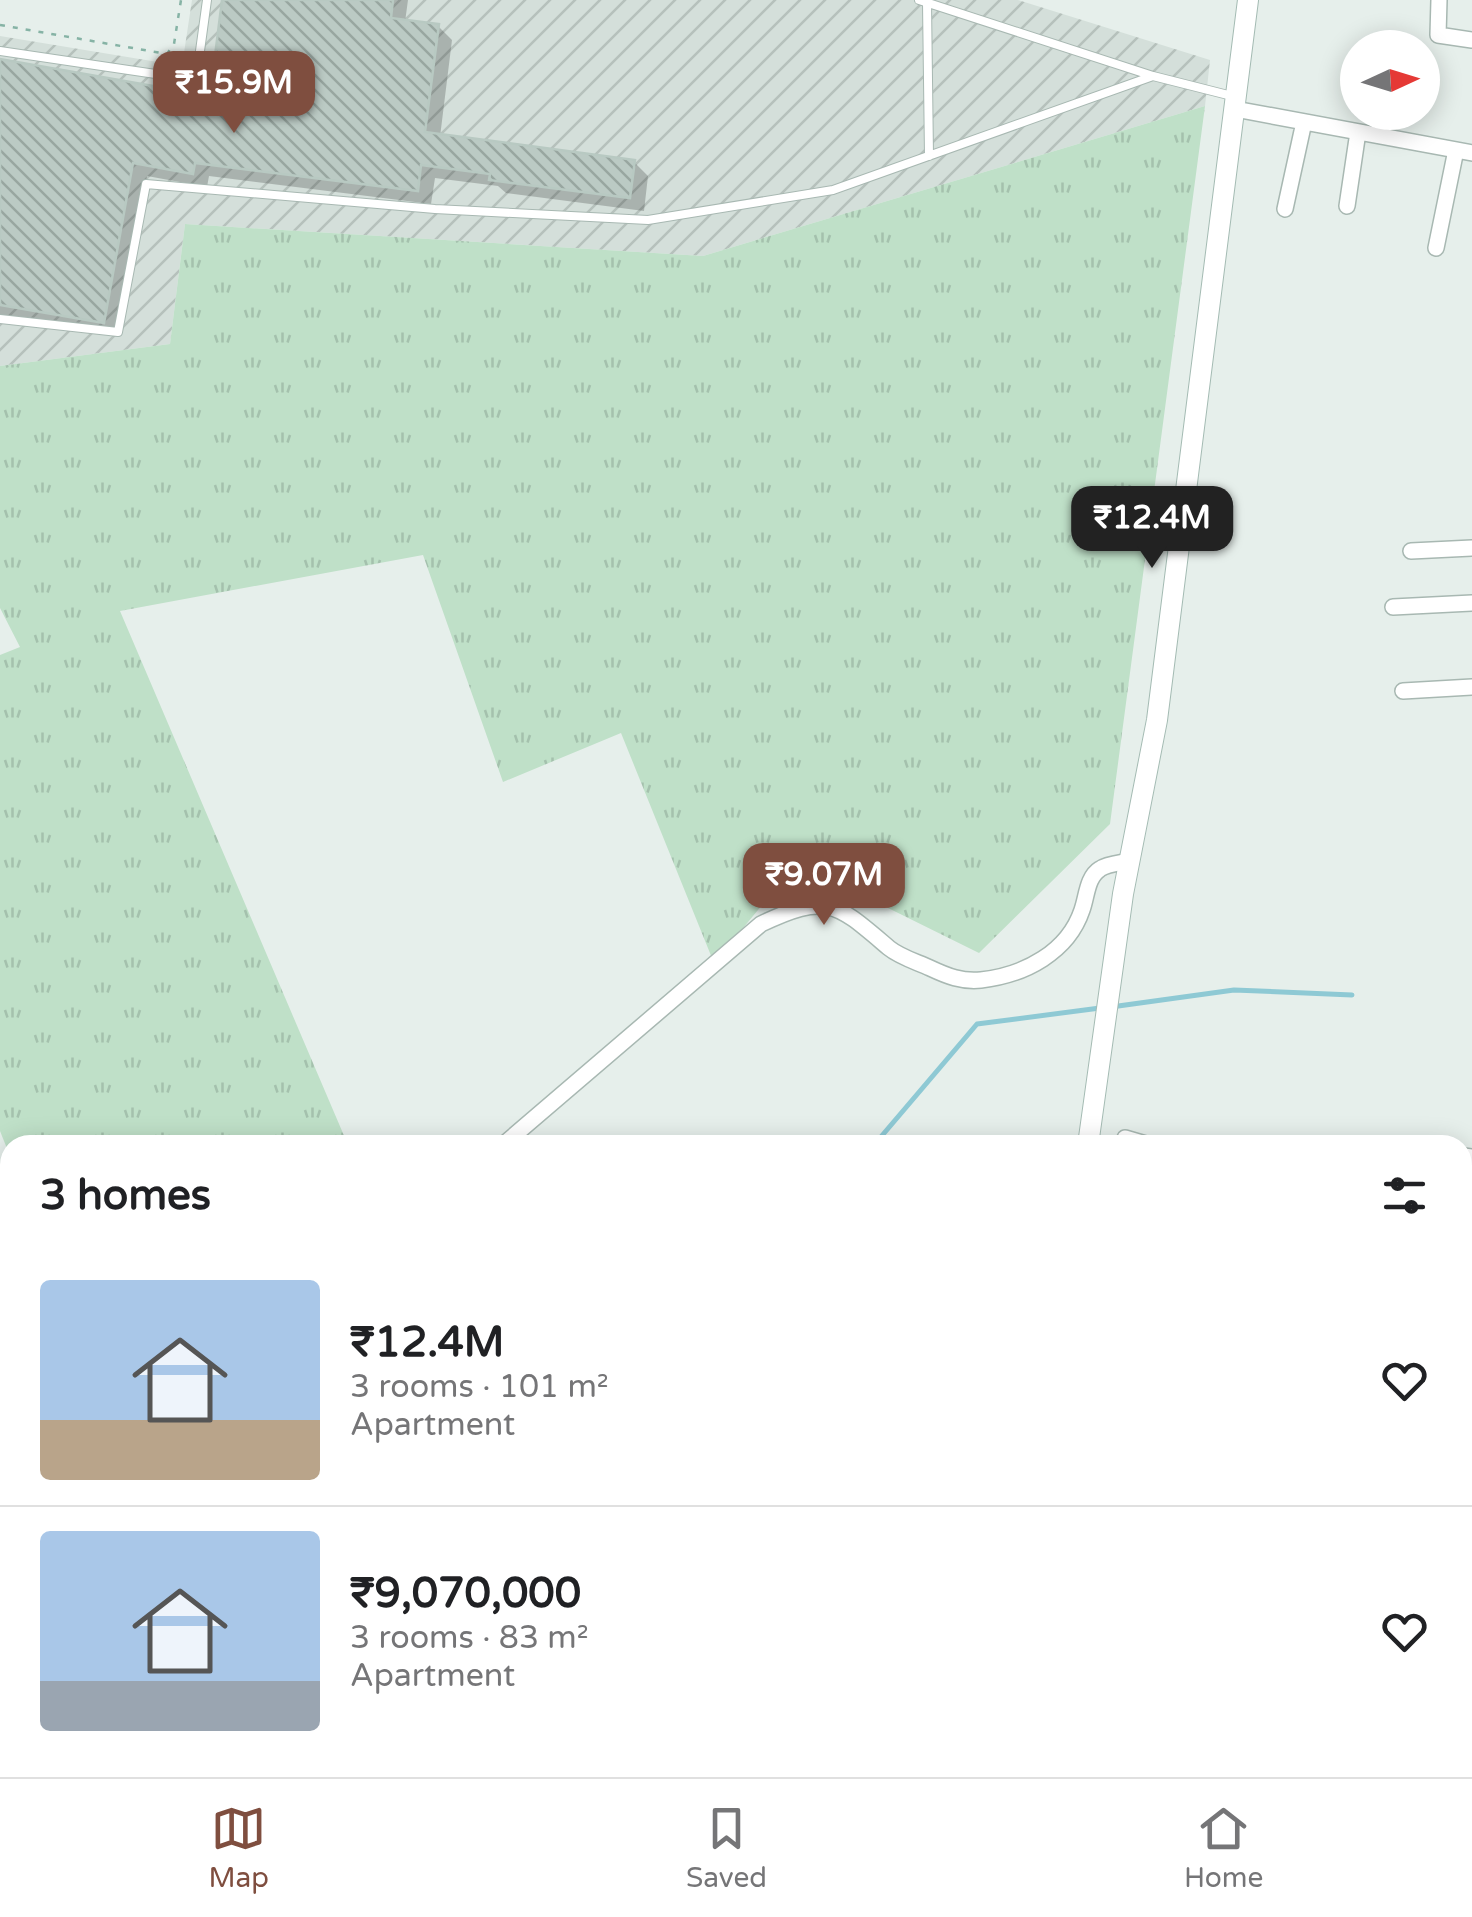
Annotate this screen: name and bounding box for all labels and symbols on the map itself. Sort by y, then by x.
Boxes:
north arrow [1340,30,1440,130]
pin: ₹15.9M [153,51,315,136]
pin: ₹12.4M [1071,486,1233,571]
pin: ₹9.07M [743,843,905,928]

